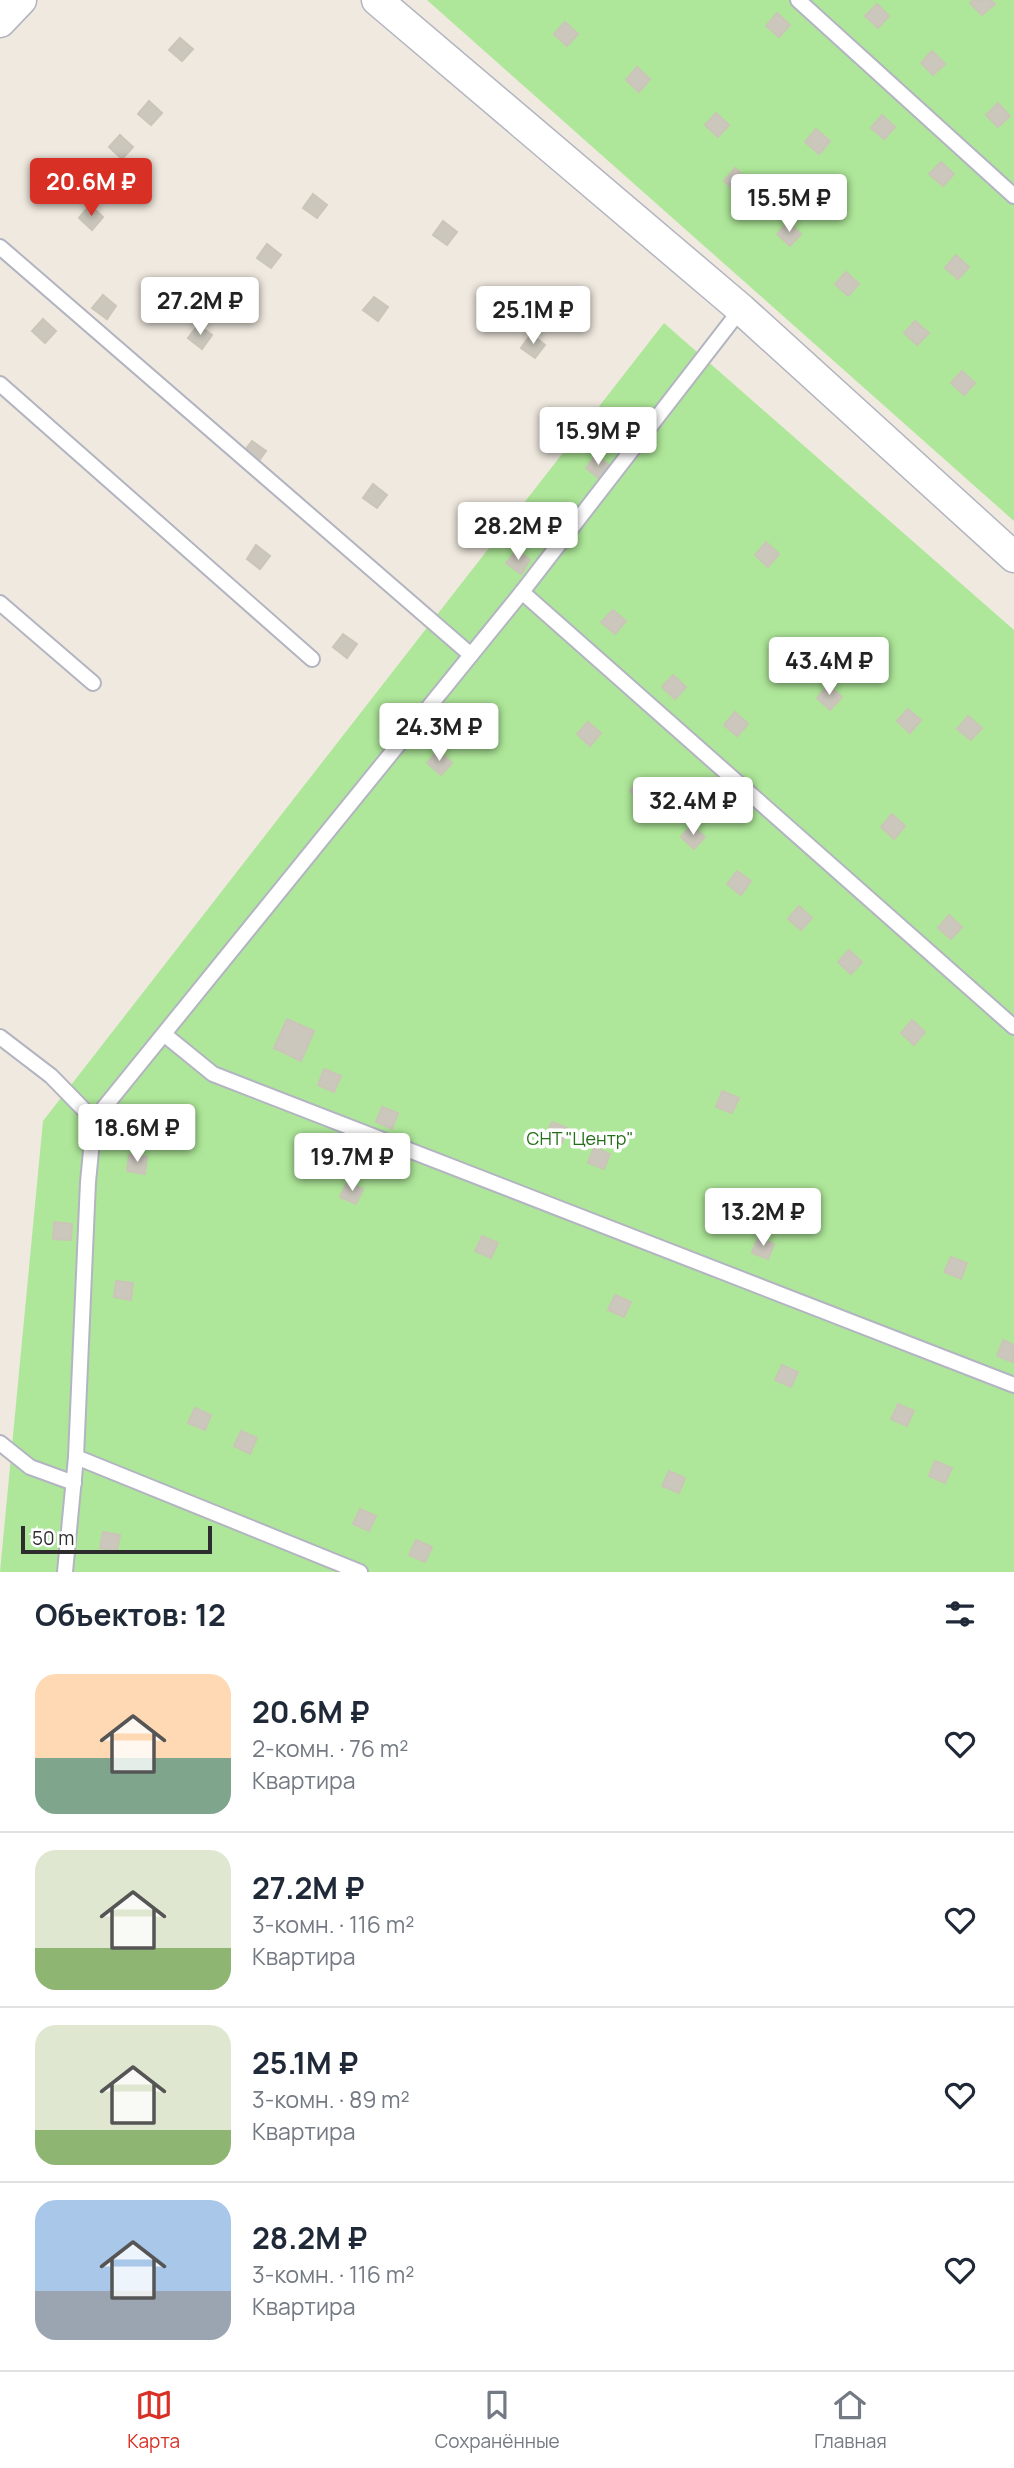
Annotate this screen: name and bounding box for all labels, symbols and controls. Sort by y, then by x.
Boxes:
pin: 20.6M ₽ [26,158,156,218]
text: 20.6M ₽ [46,165,136,197]
pin: 15.5M ₽ [724,174,854,234]
text: 15.5M ₽ [747,181,831,213]
pin: 27.2M ₽ [135,278,265,337]
text: 27.2M ₽ [157,284,243,316]
pin: 25.1M ₽ [468,286,598,346]
text: 25.1M ₽ [492,293,574,325]
pin: 15.9M ₽ [533,407,663,467]
text: 15.9M ₽ [556,414,640,446]
pin: 28.2M ₽ [453,503,583,562]
text: 28.2M ₽ [474,509,562,541]
pin: 43.4M ₽ [764,638,894,697]
text: 43.4M ₽ [785,644,873,676]
pin: 24.3M ₽ [374,704,504,763]
text: 24.3M ₽ [395,710,483,742]
pin: 32.4M ₽ [628,778,758,837]
text: 32.4M ₽ [649,784,737,816]
pin: 18.6M ₽ [72,1104,202,1164]
text: 18.6M ₽ [94,1111,180,1143]
park label: СНТ "Центр" [527,1126,633,1150]
pin: 19.7M ₽ [287,1134,417,1193]
text: 19.7M ₽ [310,1140,394,1172]
pin: 13.2M ₽ [698,1188,828,1248]
text: 13.2M ₽ [721,1195,805,1227]
scale bar [21,1523,212,1555]
text: 50 m [32,1525,74,1551]
text: Объектов: 12 [35,1594,226,1635]
icon: filters [941,1595,979,1633]
text: 20.6M ₽ [252,1691,370,1732]
icon: home [91,1702,175,1786]
icon: heart [941,1725,979,1763]
text: 2-комн. · 76 m² [252,1732,408,1764]
text: Квартира [252,1764,356,1796]
text: 27.2M ₽ [252,1867,365,1908]
icon: home [91,1878,175,1962]
icon: heart [941,1901,979,1939]
text: 3-комн. · 116 m² [252,1908,414,1940]
text: Квартира [252,1940,356,1972]
text: 25.1M ₽ [252,2042,358,2083]
icon: home [91,2053,175,2137]
icon: heart [941,2076,979,2114]
text: 3-комн. · 89 m² [252,2083,410,2115]
text: Квартира [252,2115,356,2147]
text: 28.2M ₽ [252,2217,367,2258]
icon: home [91,2228,175,2312]
icon: heart [941,2251,979,2289]
text: 3-комн. · 116 m² [252,2258,414,2290]
text: Квартира [252,2290,356,2322]
tab: Карта [127,2386,180,2454]
tab: Сохранённые [435,2386,560,2454]
tab: Главная [814,2386,887,2454]

